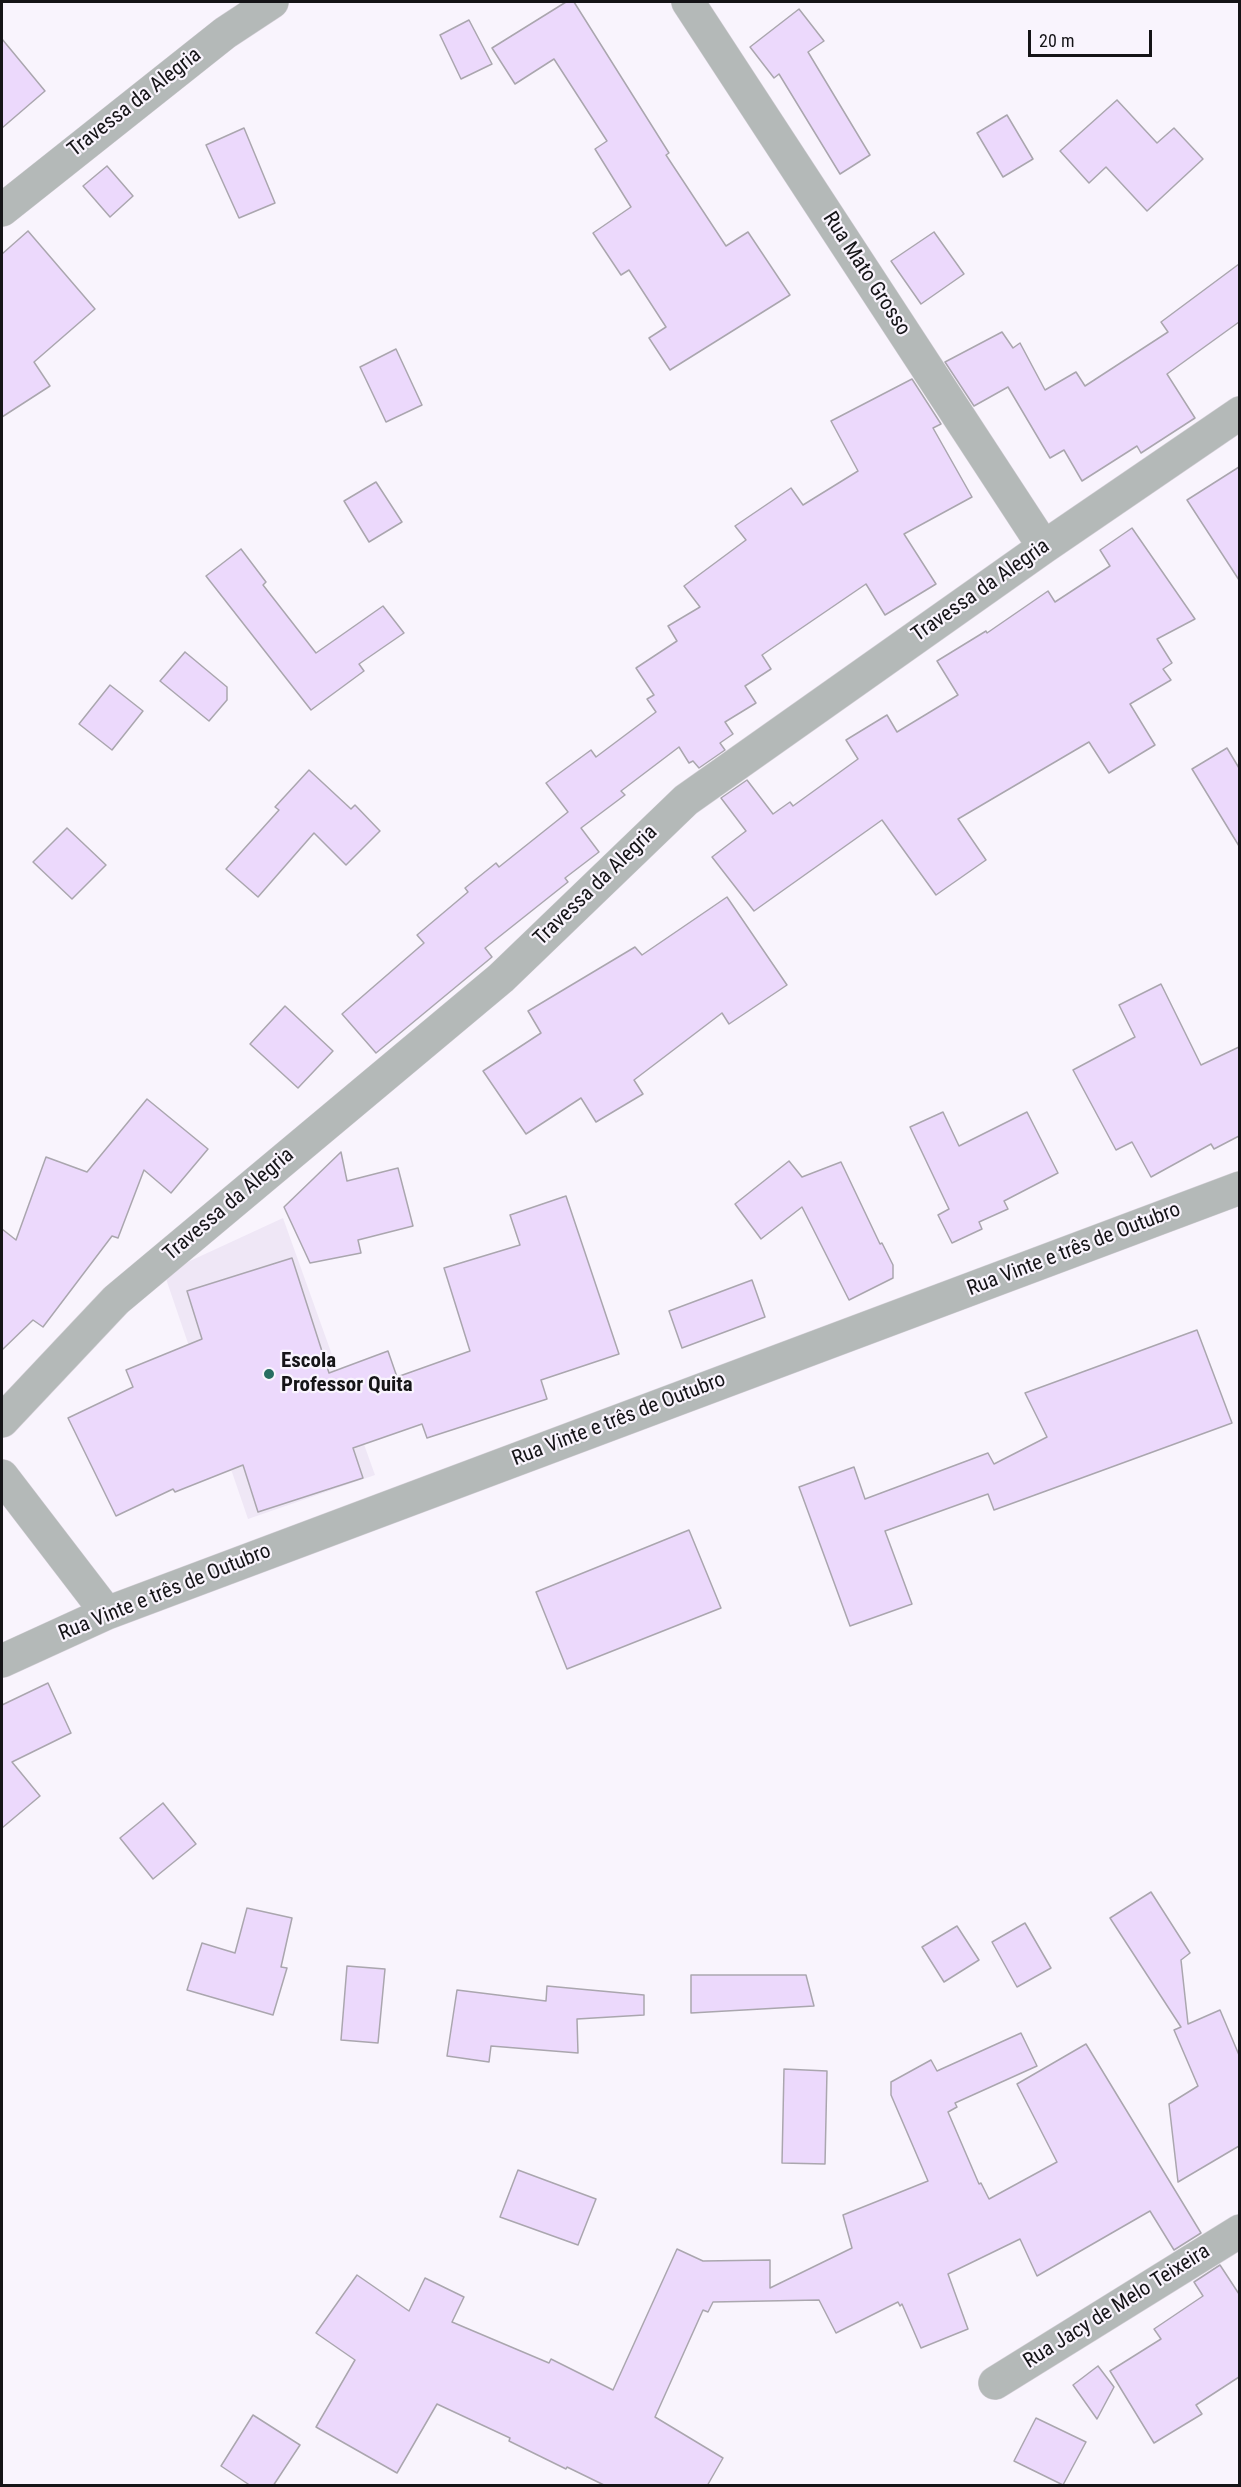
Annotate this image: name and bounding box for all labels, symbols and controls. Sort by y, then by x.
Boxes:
scale bar [1031,18,1156,56]
text: 20 m [1039,30,1074,51]
street label: Travessa da Alegria [63,43,207,163]
street label: Rua Mato Grosso [817,207,915,341]
street label: Travessa da Alegria [907,534,1055,648]
street label: Travessa da Alegria [529,821,663,951]
street label: Travessa da Alegria [159,1143,299,1267]
street label: Rua Vinte e três de Outubro [964,1198,1184,1302]
place label: Escola Professor Quita [281,1349,413,1399]
marker: Escola Professor Quita [262,1367,276,1381]
street label: Rua Vinte e três de Outubro [509,1368,729,1472]
street label: Rua Vinte e três de Outubro [55,1539,275,1647]
street label: Rua Jacy de Melo Teixeira [1019,2239,1215,2375]

